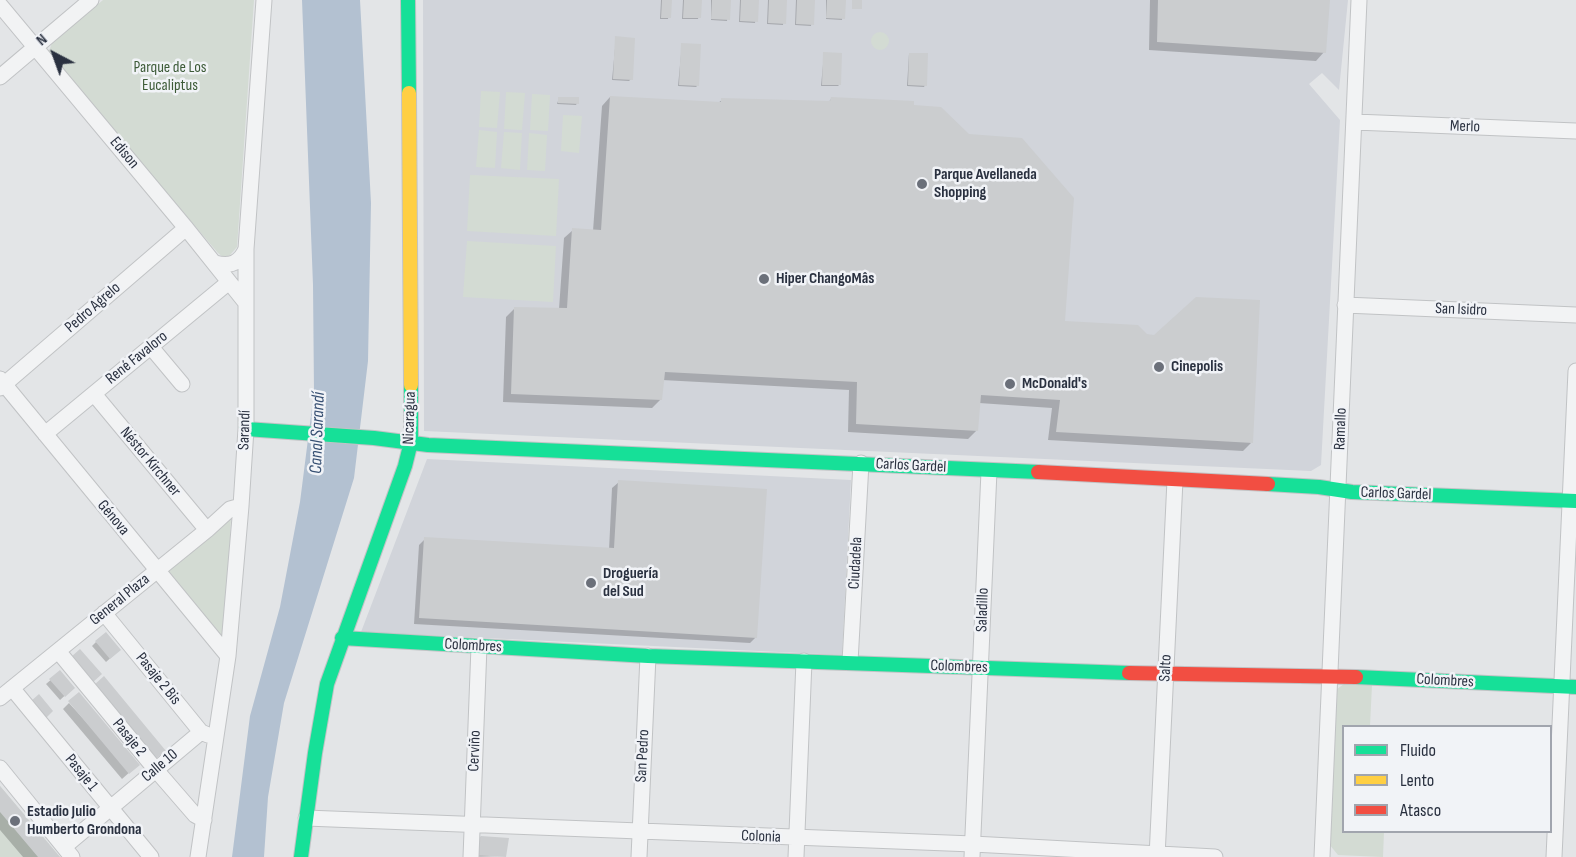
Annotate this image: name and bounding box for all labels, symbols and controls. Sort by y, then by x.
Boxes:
north arrow [24,24,84,84]
text: N [32,30,51,50]
park label: Parque de Los Eucaliptus [133,58,207,96]
street label: Merlo [1450,117,1480,137]
street label: Edison [105,133,143,173]
place label: Parque Avellaneda Shopping [934,165,1037,203]
marker: Parque Avellaneda Shopping [915,177,929,191]
place label: Hiper ChangoMâs [776,269,874,289]
marker: Hiper ChangoMâs [757,272,771,286]
street label: Pedro Agrelo [61,279,125,337]
street label: San Isidro [1435,299,1487,321]
street label: René Favaloro [102,327,172,389]
place label: Cinepolis [1171,357,1223,377]
marker: Cinepolis [1152,360,1166,374]
place label: McDonald's [1022,374,1087,394]
marker: McDonald's [1003,377,1017,391]
street label: Nicaragua [399,391,421,445]
water label: Canal Sarandí [306,392,330,474]
street label: Ramallo [1331,407,1351,451]
street label: Sarandí [235,410,255,450]
street label: Néstor Kirchner [115,423,185,501]
street label: Carlos Gardel [875,455,947,477]
street label: Carlos Gardel [1360,483,1432,505]
street label: Génova [93,497,133,539]
street label: Ciudadela [845,536,867,590]
place label: Droguería del Sud [603,564,658,602]
street label: General Plaza [86,570,154,630]
marker: Droguería del Sud [584,576,598,590]
street label: Saladillo [973,587,993,633]
street label: Colombres [444,635,502,657]
street label: Pasaje 2 Bis [131,649,185,709]
street label: Salto [1156,654,1176,682]
street label: Colombres [930,656,988,678]
street label: Colombres [1416,670,1474,692]
street label: Pasaje 2 [108,715,150,761]
legend [1342,725,1552,833]
street label: San Pedro [632,729,654,783]
street label: Cerviño [465,730,485,772]
text: Fluido [1400,740,1436,761]
street label: Calle 10 [138,745,182,787]
street label: Pasaje 1 [60,751,102,795]
text: Lento [1400,770,1434,791]
text: Atasco [1400,800,1441,821]
place label: Estadio Julio Humberto Grondona [27,802,142,840]
marker: Estadio Julio Humberto Grondona [8,814,22,828]
street label: Colonia [741,827,781,847]

